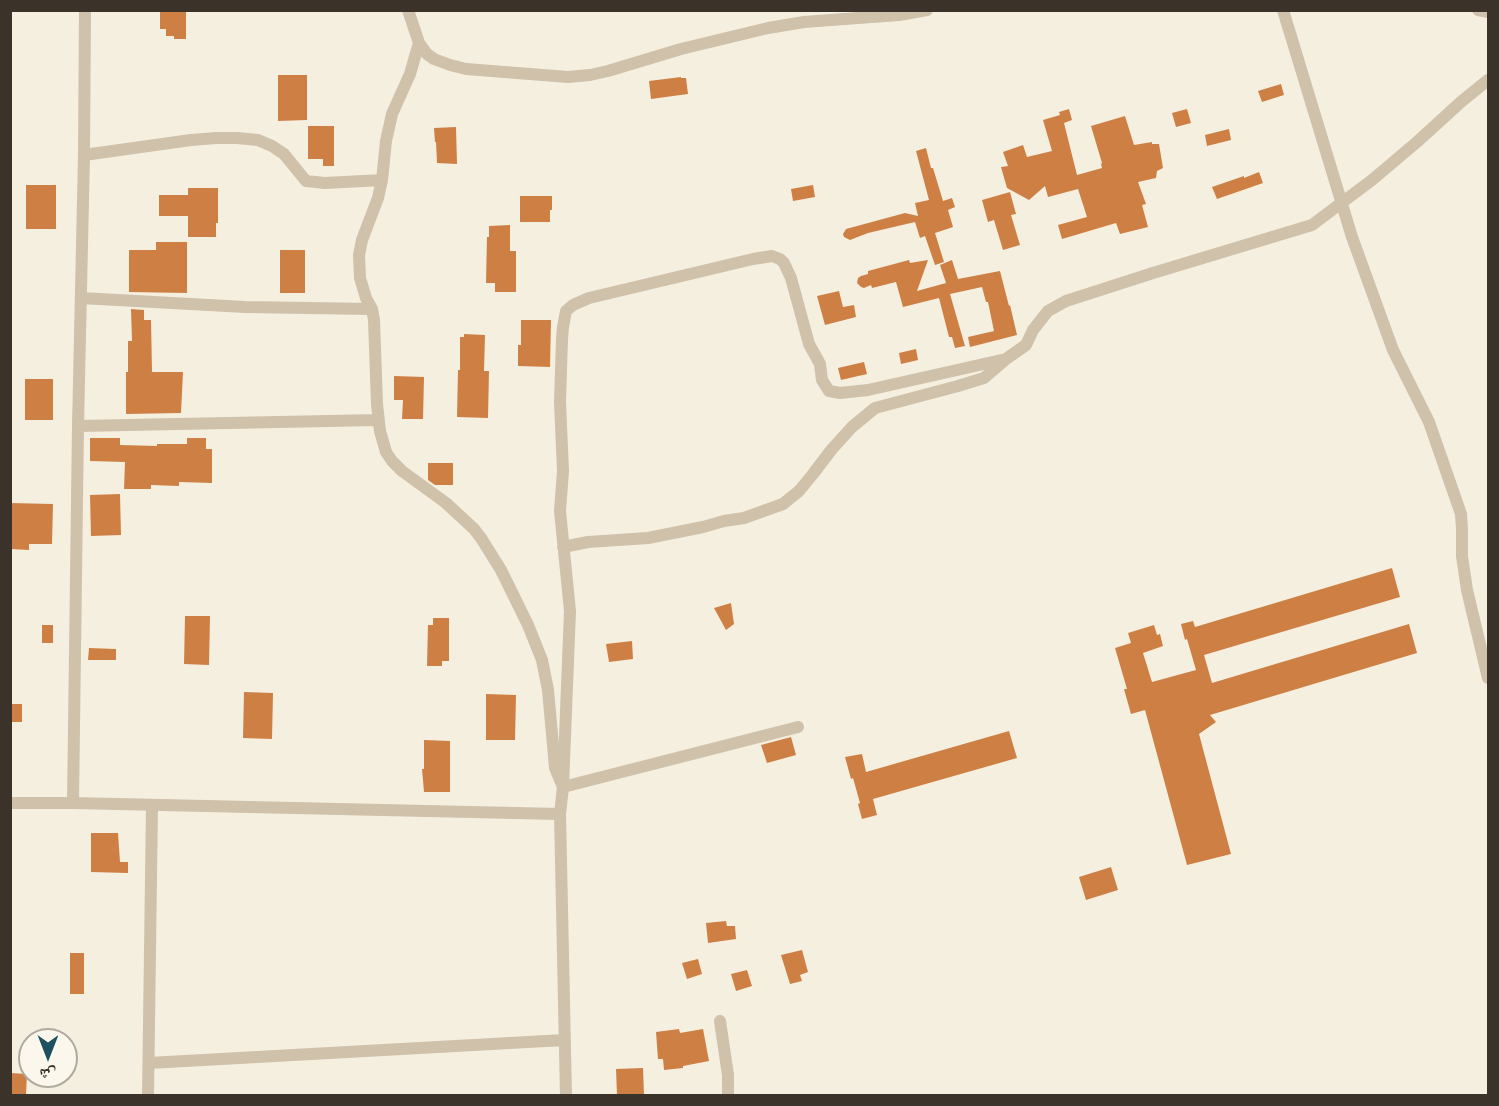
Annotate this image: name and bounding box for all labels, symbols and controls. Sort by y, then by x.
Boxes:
north arrow [18,1028,78,1088]
text: ش [40,1064,57,1085]

